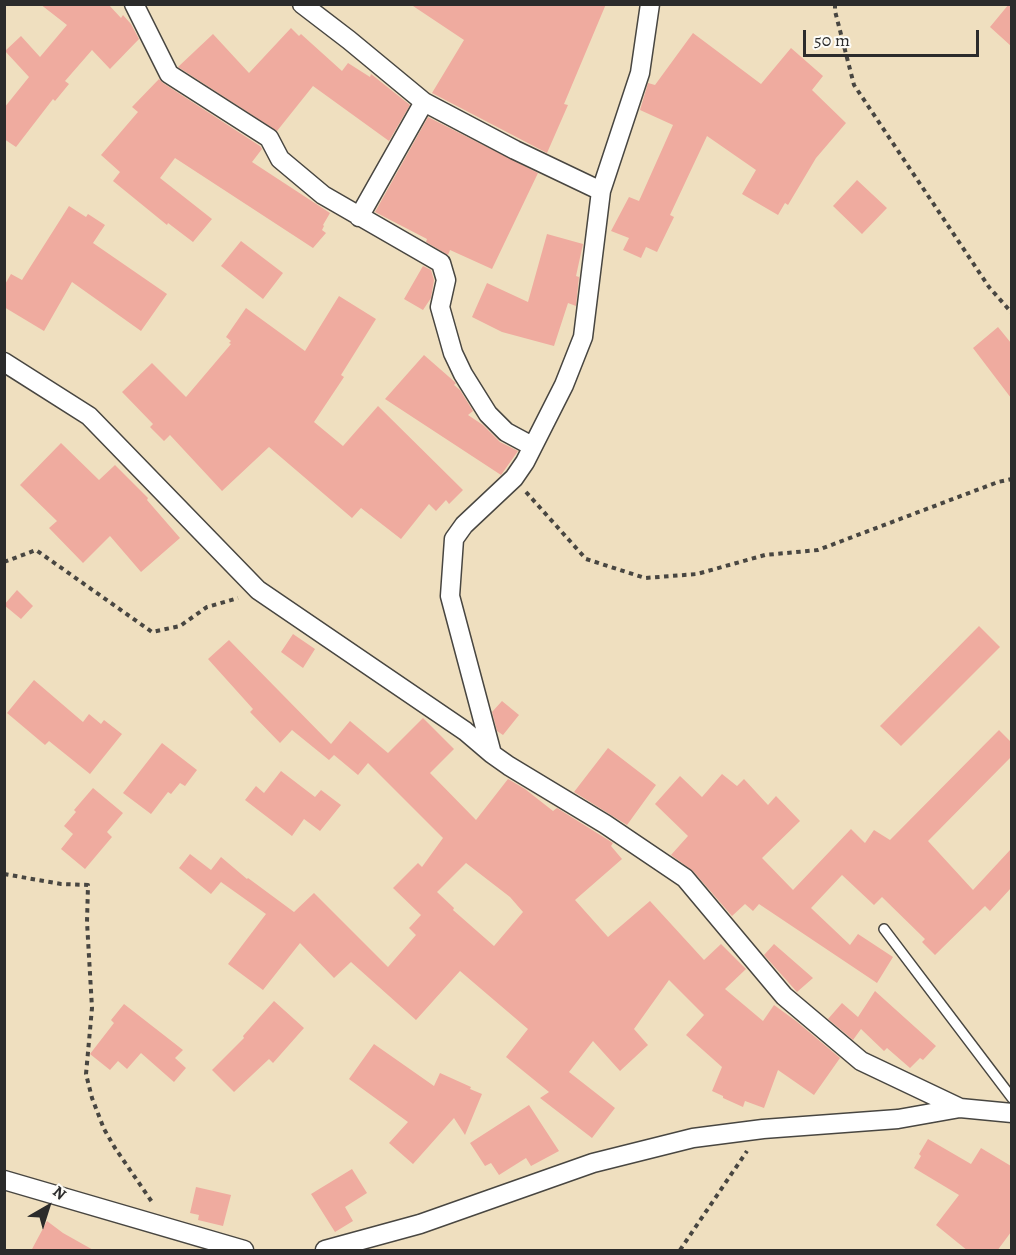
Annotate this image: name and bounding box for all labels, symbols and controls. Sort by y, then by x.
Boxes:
scale bar [806,18,982,56]
text: 50 m [814,28,850,52]
north arrow [18,1177,78,1237]
text: N [48,1181,71,1205]

